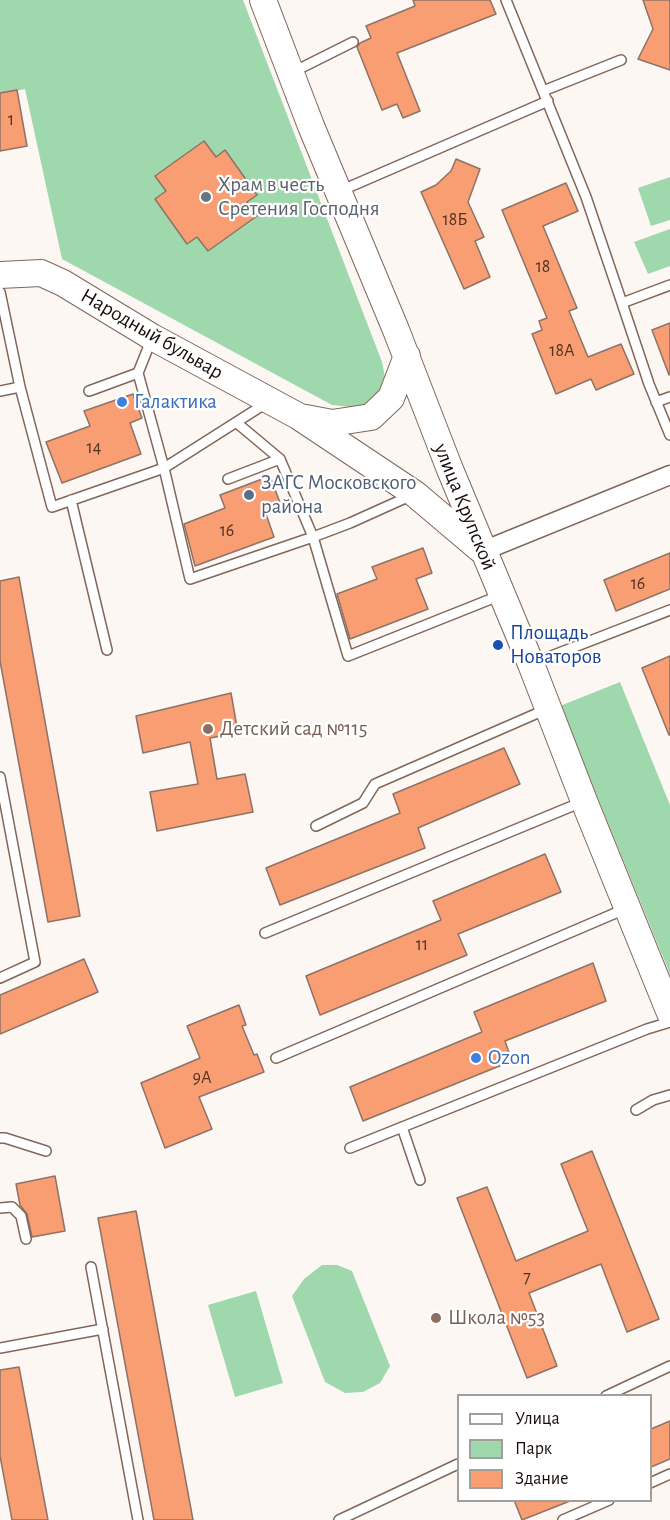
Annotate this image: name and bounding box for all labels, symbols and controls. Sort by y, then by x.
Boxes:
house number: 1 [8,109,14,131]
place label: Храм в честь Сретения Господня [218,172,380,222]
marker: Храм в честь Сретения Господня [199,190,213,204]
house number: 18Б [442,209,468,231]
house number: 18 [536,256,550,278]
street label: Народный бульвар [76,283,228,385]
house number: 18А [549,340,575,362]
place label: Галактика [134,389,217,415]
marker: Галактика [115,395,129,409]
house number: 14 [87,437,101,459]
street label: улица Крупской [428,440,502,574]
place label: ЗАГС Московского района [261,470,416,520]
marker: ЗАГС Московского района [242,488,256,502]
house number: 16 [220,520,234,542]
house number: 16 [631,573,645,595]
place label: Площадь Новаторов [510,620,601,670]
marker: Площадь Новаторов [491,638,505,652]
place label: Детский сад №115 [220,716,368,742]
marker: Детский сад №115 [201,722,215,736]
house number: 11 [416,934,428,956]
place label: Ozon [488,1045,531,1071]
marker: Ozon [469,1051,483,1065]
house number: 9А [192,1067,212,1089]
house number: 7 [523,1267,531,1289]
place label: Школа №53 [448,1305,545,1331]
marker: Школа №53 [429,1311,443,1325]
legend [457,1394,652,1502]
text: Улица [515,1410,560,1428]
text: Парк [515,1440,552,1458]
text: Здание [515,1470,569,1488]

